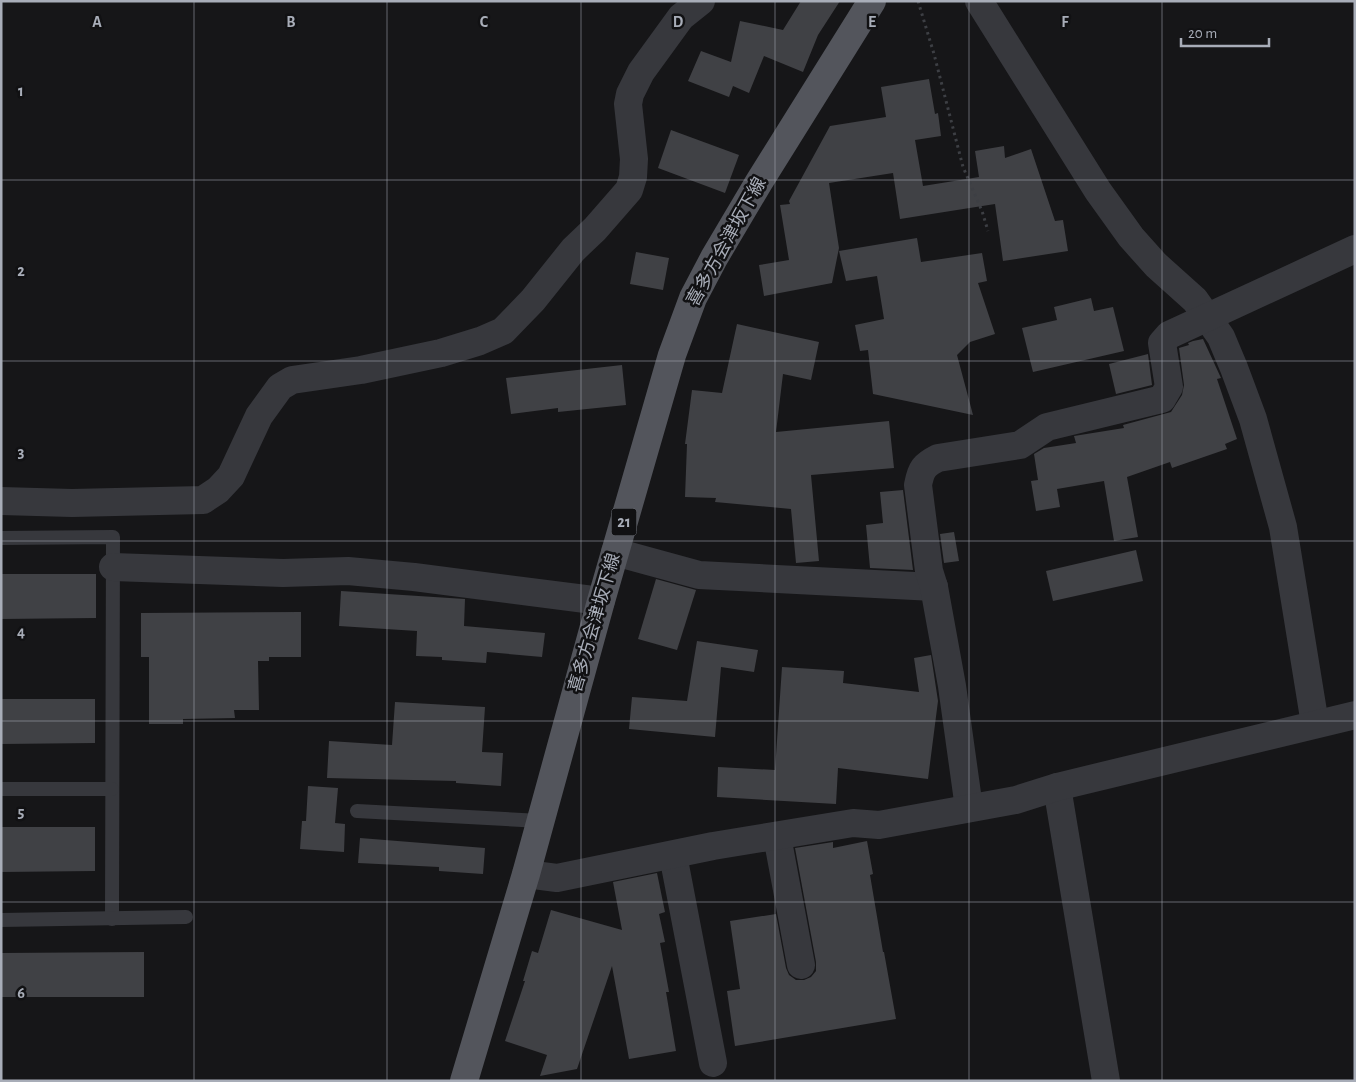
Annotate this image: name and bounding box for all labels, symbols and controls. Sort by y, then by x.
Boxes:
text: A [92,14,102,30]
text: B [286,14,296,30]
text: C [480,14,489,30]
text: D [673,14,684,30]
text: E [868,14,876,30]
text: F [1061,14,1069,30]
scale bar [1181,15,1268,47]
text: 20 m [1188,26,1217,41]
text: 1 [18,83,24,99]
street label: 喜多方会津坂下線 [682,174,770,309]
text: 2 [17,263,25,279]
text: 3 [18,444,25,460]
road number: 21 [612,508,636,536]
street label: 喜多方会津坂下線 [565,551,623,695]
text: 4 [17,624,25,640]
text: 5 [18,804,25,820]
text: 6 [17,985,25,1001]

